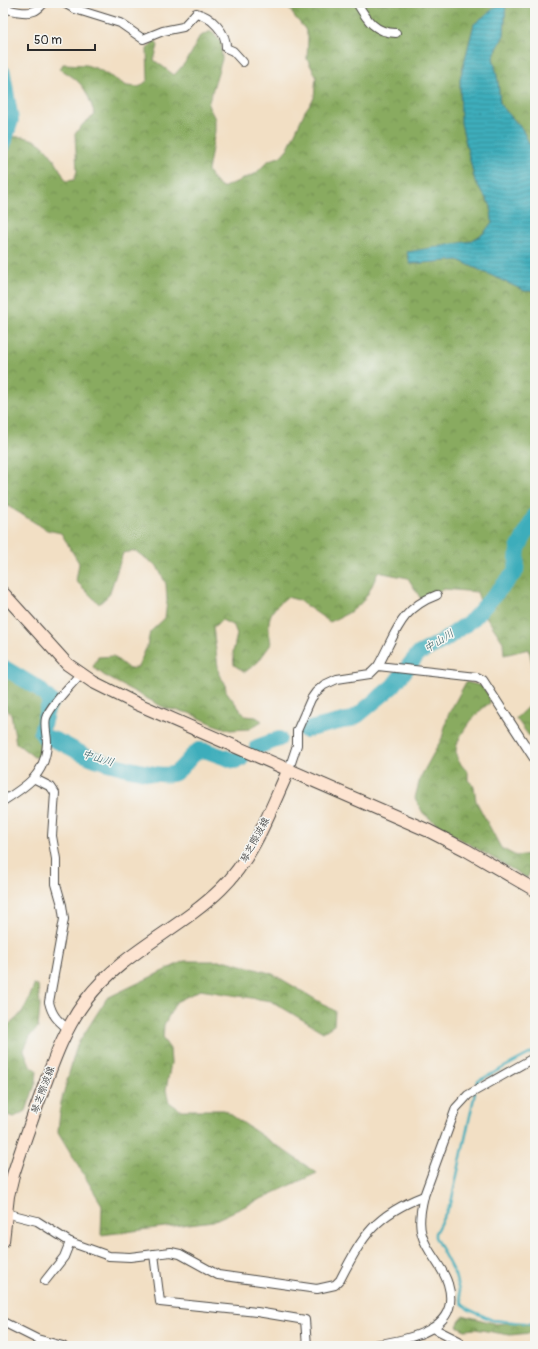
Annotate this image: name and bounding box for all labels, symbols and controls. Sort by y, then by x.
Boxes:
scale bar [28,26,95,52]
text: 50 m [34,33,62,48]
water label: 中山川 [422,627,456,655]
water label: 中山川 [80,747,116,769]
street label: 琴芝際波線 [238,815,272,865]
street label: 琴芝際波線 [29,1064,57,1116]

